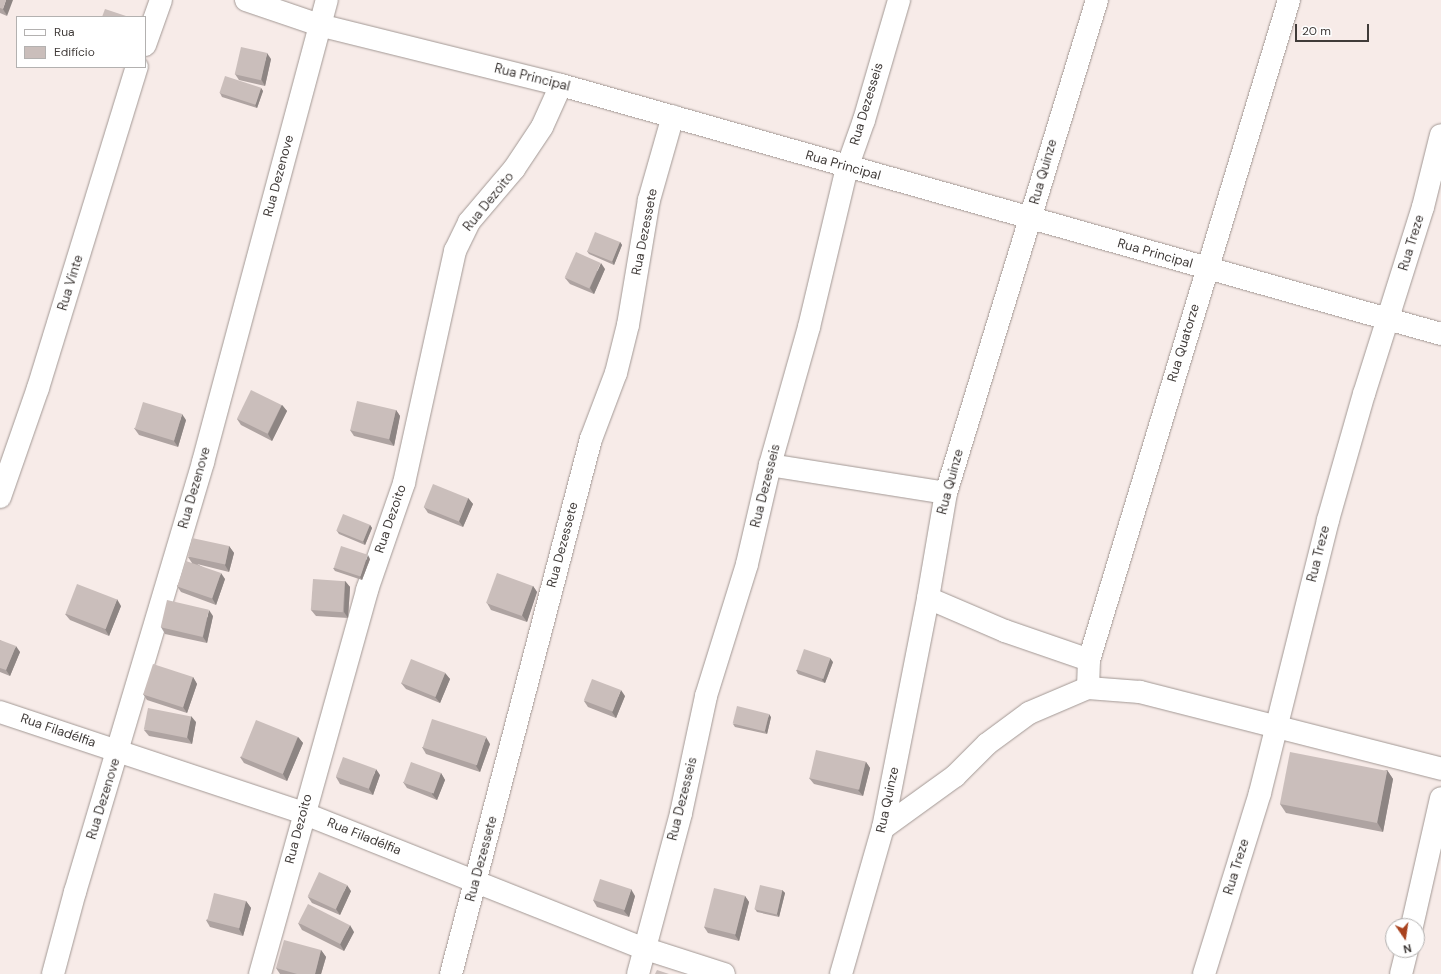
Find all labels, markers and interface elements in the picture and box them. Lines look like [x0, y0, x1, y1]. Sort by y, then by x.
legend [16, 16, 146, 68]
scale bar [1297, 16, 1371, 42]
text: 20 m [1302, 23, 1331, 39]
text: Rua [54, 24, 75, 40]
text: Edifício [54, 44, 95, 60]
street label: Rua Principal [493, 61, 571, 95]
street label: Rua Dezesseis [847, 61, 887, 147]
street label: Rua Dezenove [261, 133, 297, 219]
street label: Rua Quinze [1027, 138, 1061, 206]
street label: Rua Principal [804, 148, 882, 184]
street label: Rua Dezoito [460, 169, 518, 235]
street label: Rua Dezessete [629, 187, 661, 277]
street label: Rua Treze [1396, 213, 1428, 273]
street label: Rua Principal [1116, 236, 1194, 272]
street label: Rua Vinte [55, 253, 87, 313]
street label: Rua Quatorze [1165, 302, 1203, 384]
street label: Rua Dezesseis [748, 443, 784, 529]
street label: Rua Dezenove [176, 445, 214, 531]
street label: Rua Quinze [935, 448, 967, 516]
street label: Rua Dezoito [372, 483, 410, 555]
street label: Rua Dezessete [544, 501, 582, 589]
street label: Rua Treze [1304, 524, 1334, 584]
street label: Rua Filadélfia [18, 711, 98, 751]
street label: Rua Dezenove [84, 756, 124, 842]
street label: Rua Dezesseis [665, 756, 701, 842]
street label: Rua Quinze [873, 766, 903, 834]
street label: Rua Dezoito [282, 792, 316, 866]
street label: Rua Filadélfia [325, 815, 403, 859]
street label: Rua Dezessete [463, 815, 501, 903]
street label: Rua Treze [1221, 837, 1253, 897]
north arrow [1385, 918, 1425, 958]
text: N [1402, 941, 1413, 956]

